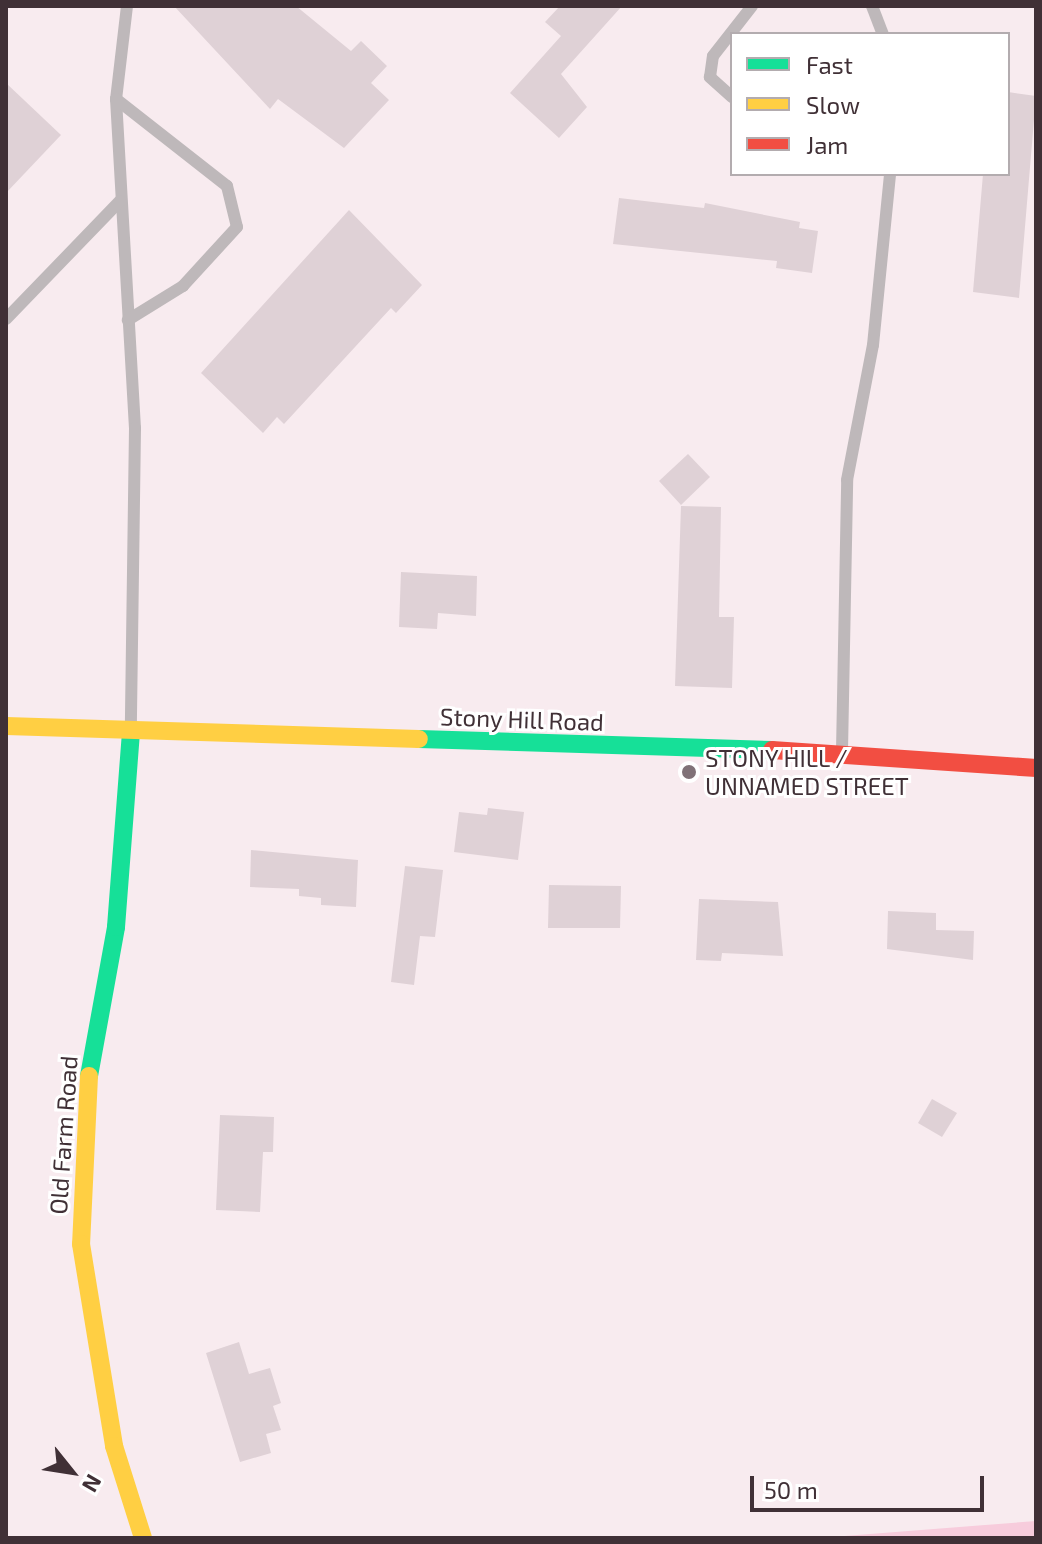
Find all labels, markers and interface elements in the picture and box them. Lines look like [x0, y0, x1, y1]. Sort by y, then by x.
legend [730, 32, 1010, 176]
text: Fast [806, 50, 853, 79]
text: Slow [806, 90, 860, 119]
text: Jam [806, 130, 848, 159]
street label: Stony Hill Road [439, 702, 605, 736]
place label: STONY HILL / UNNAMED STREET [705, 744, 909, 800]
marker: STONY HILL / UNNAMED STREET [680, 763, 698, 781]
street label: Old Farm Road [43, 1055, 83, 1215]
north arrow [32, 1432, 112, 1512]
scale bar [754, 1460, 988, 1510]
text: N [78, 1471, 108, 1497]
text: 50 m [764, 1475, 818, 1504]

